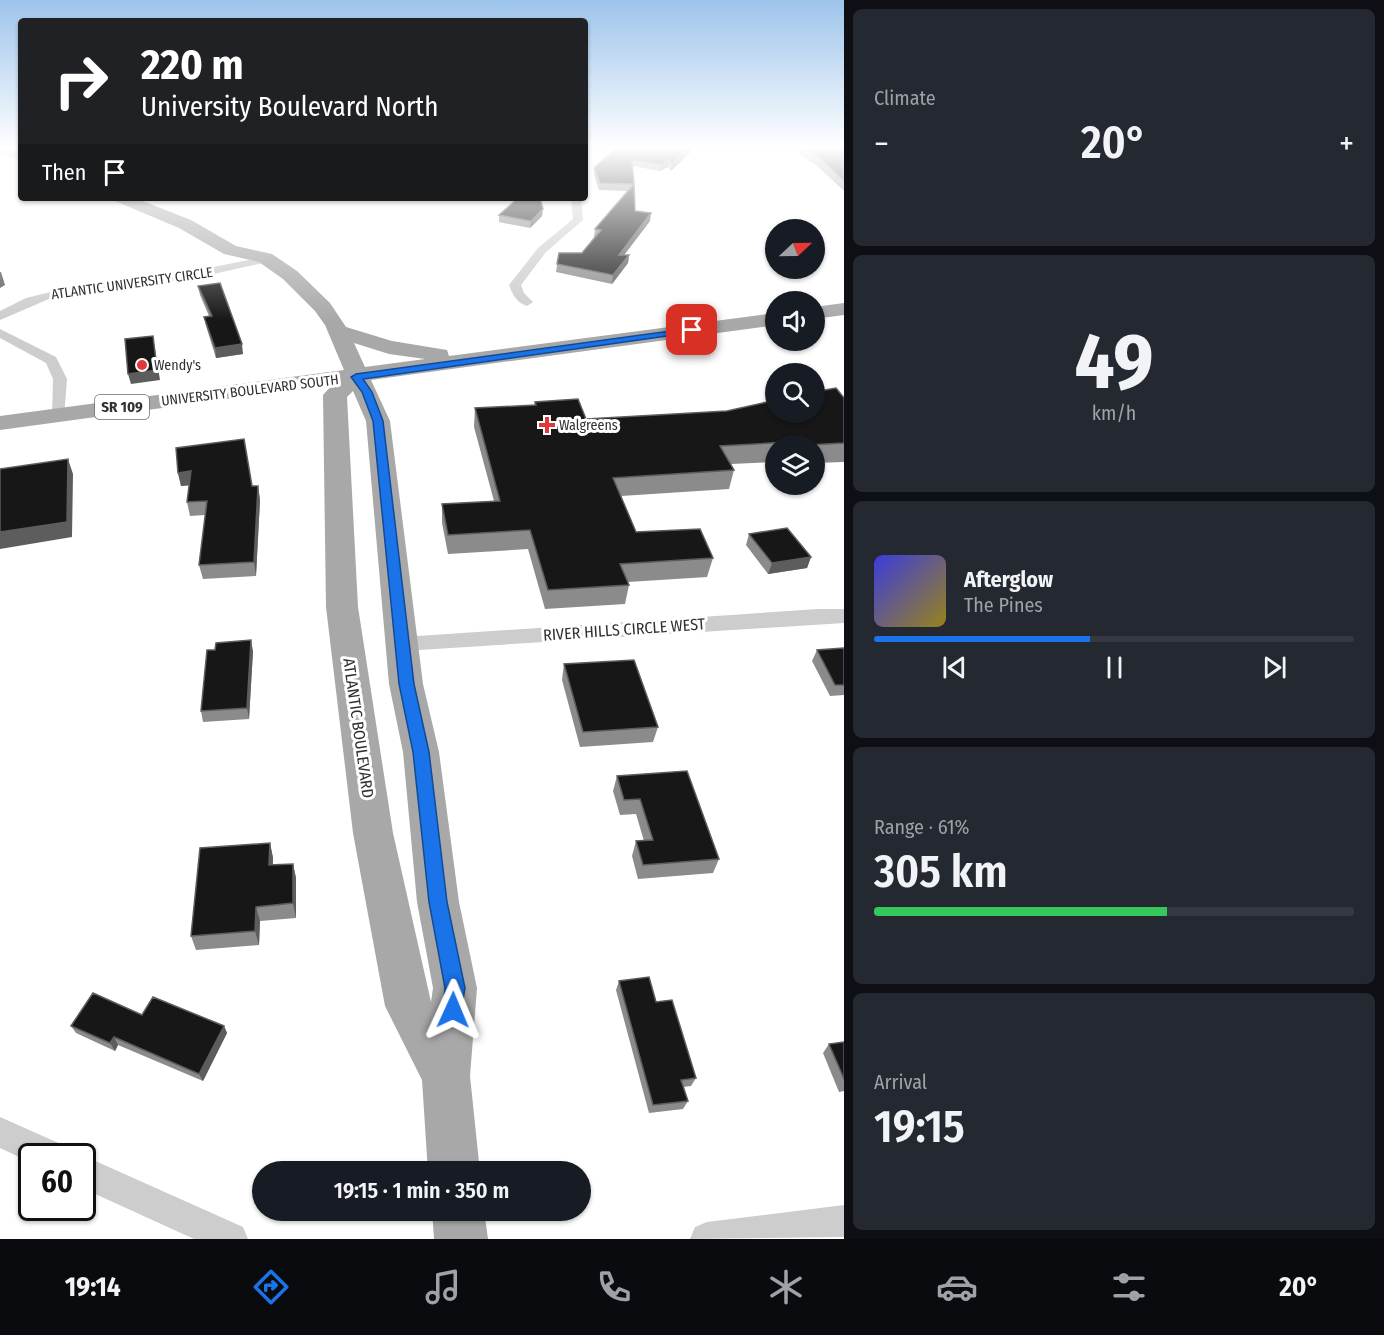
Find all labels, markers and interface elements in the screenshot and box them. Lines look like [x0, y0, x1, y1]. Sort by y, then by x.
text: 220 m [141, 40, 244, 90]
icon: right [42, 42, 120, 120]
text: Climate [874, 86, 936, 110]
text: University Boulevard North [141, 91, 438, 123]
text: 20° [1081, 116, 1147, 170]
text: − [874, 124, 889, 164]
text: + [1339, 124, 1354, 164]
icon: arrive [98, 156, 131, 189]
text: Then [42, 159, 86, 186]
north arrow [765, 219, 825, 279]
map controls [765, 219, 825, 495]
street label: ATLANTIC UNIVERSITY CIRCLE [50, 264, 214, 303]
button: sound [765, 291, 825, 351]
pin [666, 304, 717, 355]
icon: arrive [675, 313, 708, 346]
text: 49 [1074, 315, 1154, 409]
place label: Wendy's [154, 357, 201, 374]
marker: Wendy's [135, 358, 149, 372]
button: search [765, 363, 825, 423]
street label: UNIVERSITY BOULEVARD SOUTH [160, 371, 340, 410]
road number: SR 109 [95, 395, 149, 419]
text: km/h [1092, 401, 1136, 425]
place label: Walgreens [559, 417, 618, 434]
marker: Walgreens [540, 418, 554, 432]
button: layers [765, 435, 825, 495]
text: Afterglow [964, 566, 1053, 593]
text: The Pines [964, 593, 1043, 617]
street label: RIVER HILLS CIRCLE WEST [542, 614, 706, 645]
icon: previous [938, 651, 971, 684]
icon: pause [1098, 651, 1131, 684]
icon: next [1258, 651, 1291, 684]
street label: ATLANTIC BOULEVARD [339, 657, 378, 799]
text: Range · 61% [874, 815, 969, 839]
text: 305 km [874, 845, 1008, 899]
position arrow [421, 978, 485, 1042]
text: Arrival [874, 1070, 927, 1094]
text: 19:15 [874, 1100, 965, 1154]
speed limit sign: 60 [18, 1143, 96, 1221]
text: 19:15 · 1 min · 350 m [334, 1177, 509, 1204]
icon: directions [250, 1266, 292, 1308]
icon: music [422, 1266, 464, 1308]
icon: phone [593, 1266, 635, 1308]
icon: climate [765, 1266, 807, 1308]
icon: car [936, 1266, 978, 1308]
icon: filters [1108, 1266, 1150, 1308]
text: 19:14 [65, 1271, 121, 1303]
text: 20° [1279, 1271, 1319, 1303]

